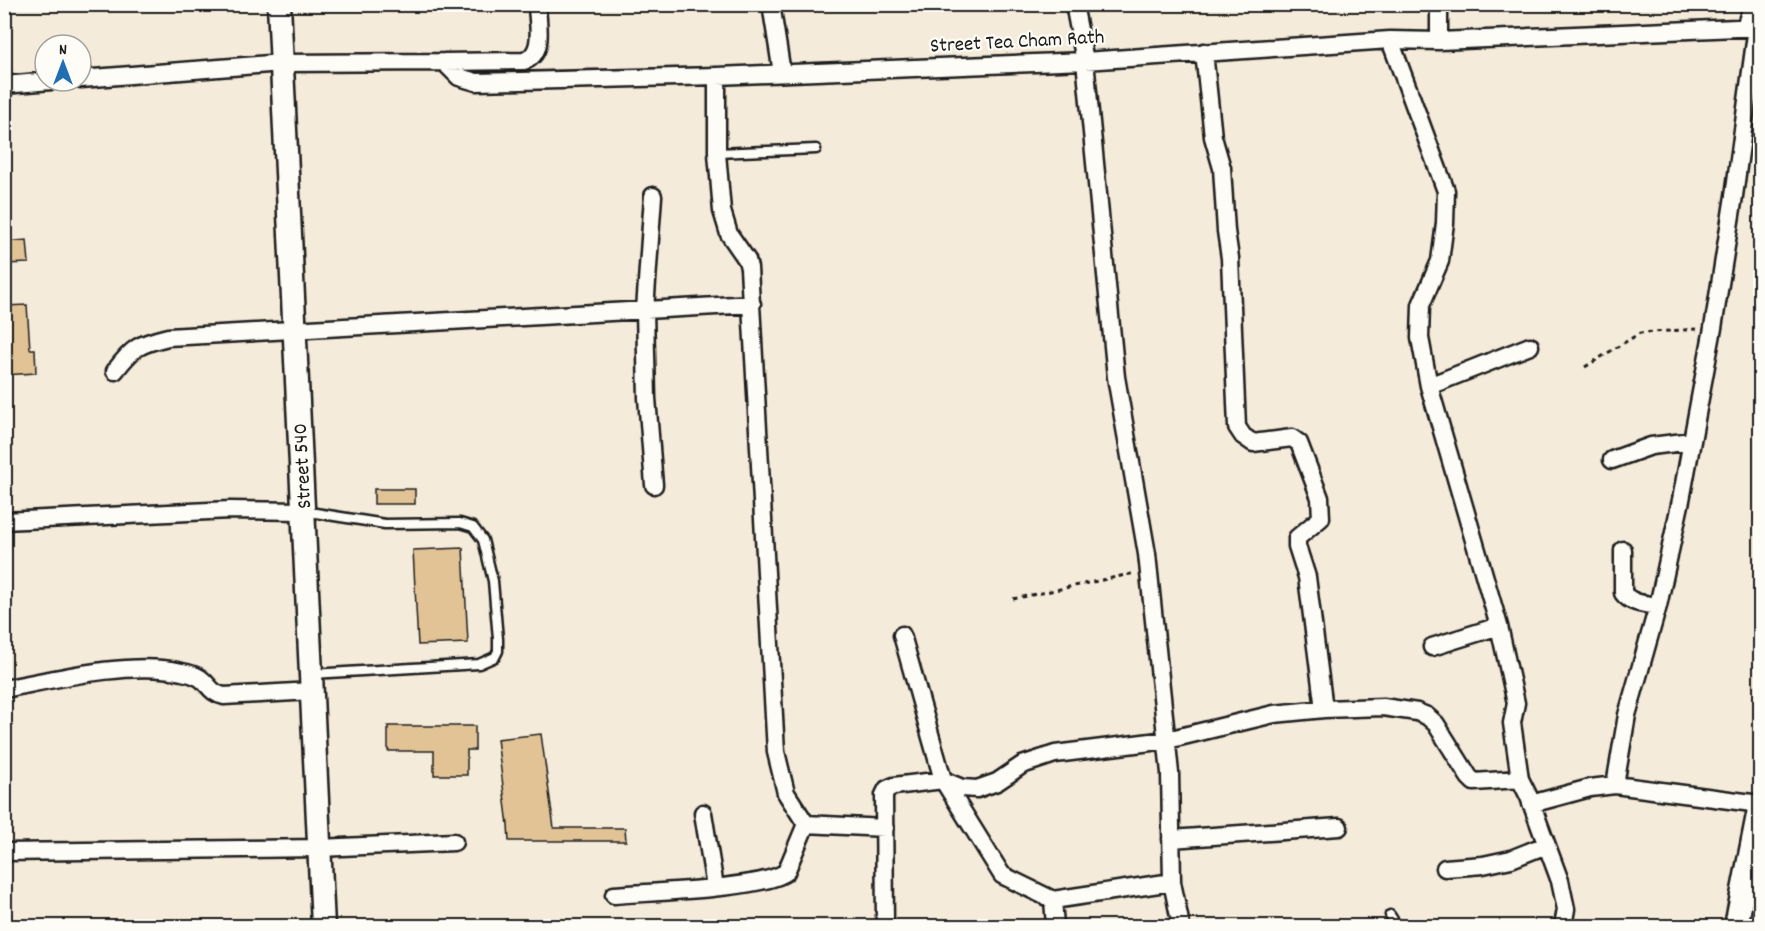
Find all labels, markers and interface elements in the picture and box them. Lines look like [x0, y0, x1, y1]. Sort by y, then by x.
street label: Street Tea Cham Rath [929, 23, 1105, 63]
north arrow [33, 33, 93, 93]
text: N [59, 39, 67, 62]
street label: Street 540 [287, 422, 321, 509]

